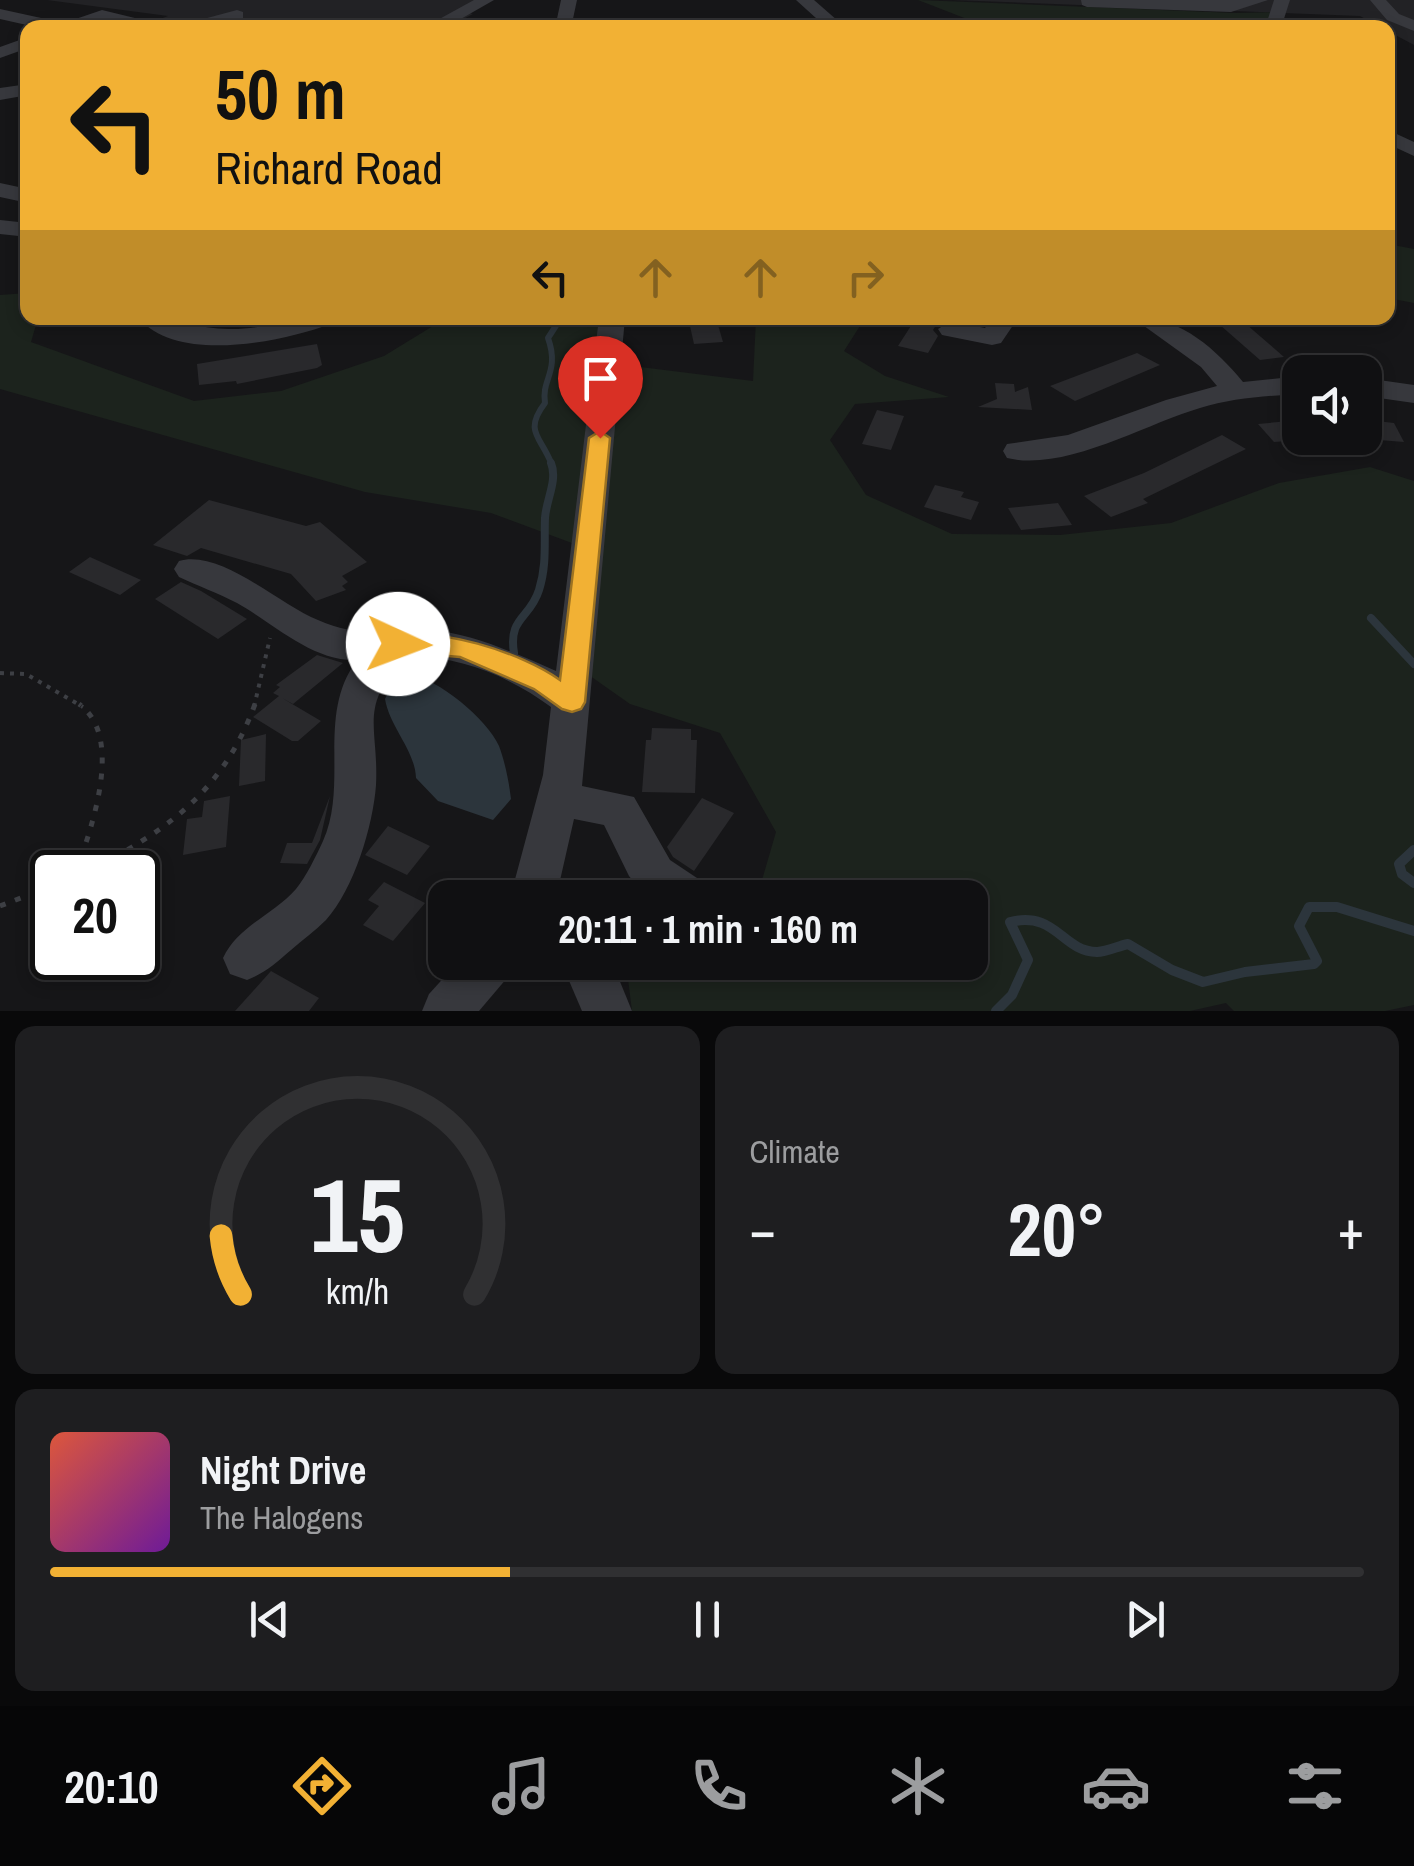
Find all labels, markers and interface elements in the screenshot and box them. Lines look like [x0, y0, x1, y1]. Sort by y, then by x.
text: 50 m [215, 47, 346, 141]
icon: left [50, 60, 180, 190]
text: Richard Road [215, 137, 443, 198]
icon: left [523, 250, 578, 305]
icon: ahead [628, 250, 683, 305]
icon: ahead [733, 250, 788, 305]
icon: right [838, 250, 893, 305]
pin [558, 336, 643, 439]
icon: arrive [573, 351, 628, 406]
map controls [1282, 355, 1382, 455]
button: sound [1282, 355, 1382, 455]
position arrow [346, 592, 450, 696]
speed limit sign: 20 [30, 850, 160, 980]
text: 20:11 · 1 min · 160 m [558, 904, 858, 955]
text: Climate [750, 1130, 840, 1173]
text: 15 [310, 1144, 405, 1284]
text: 20° [1008, 1178, 1106, 1279]
text: − [750, 1192, 776, 1266]
text: + [1338, 1192, 1364, 1266]
text: km/h [325, 1267, 389, 1315]
text: Night Drive [200, 1445, 366, 1496]
text: The Halogens [200, 1496, 363, 1539]
icon: previous [242, 1592, 297, 1647]
icon: pause [680, 1592, 735, 1647]
icon: next [1118, 1592, 1173, 1647]
icon: directions [287, 1751, 357, 1821]
icon: music [486, 1751, 556, 1821]
icon: phone [684, 1751, 754, 1821]
icon: climate [883, 1751, 953, 1821]
icon: car [1081, 1751, 1151, 1821]
icon: filters [1280, 1751, 1350, 1821]
text: 20:10 [64, 1756, 159, 1817]

